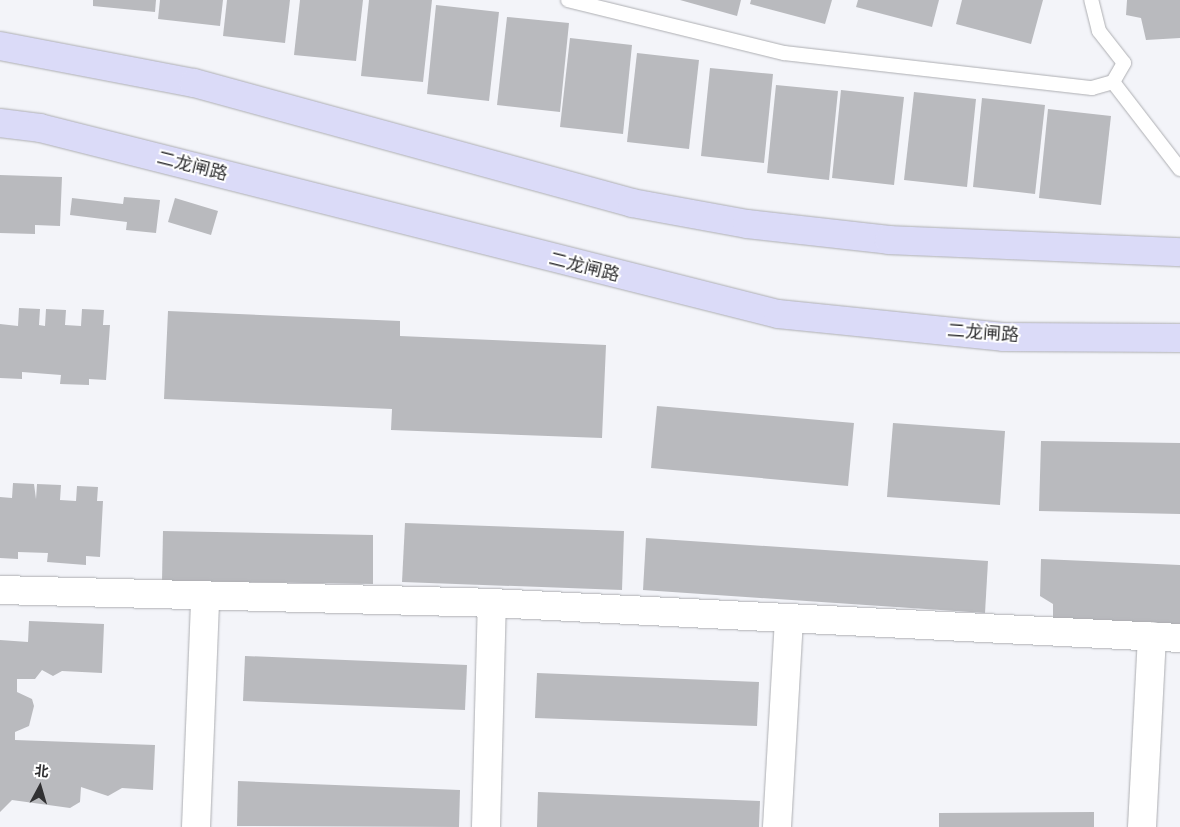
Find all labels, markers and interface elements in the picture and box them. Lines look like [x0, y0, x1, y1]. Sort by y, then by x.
street label: 二龙闸路 [154, 148, 230, 186]
street label: 二龙闸路 [546, 249, 622, 287]
street label: 二龙闸路 [946, 321, 1020, 347]
north arrow [15, 762, 65, 812]
text: 北 [34, 764, 49, 780]

